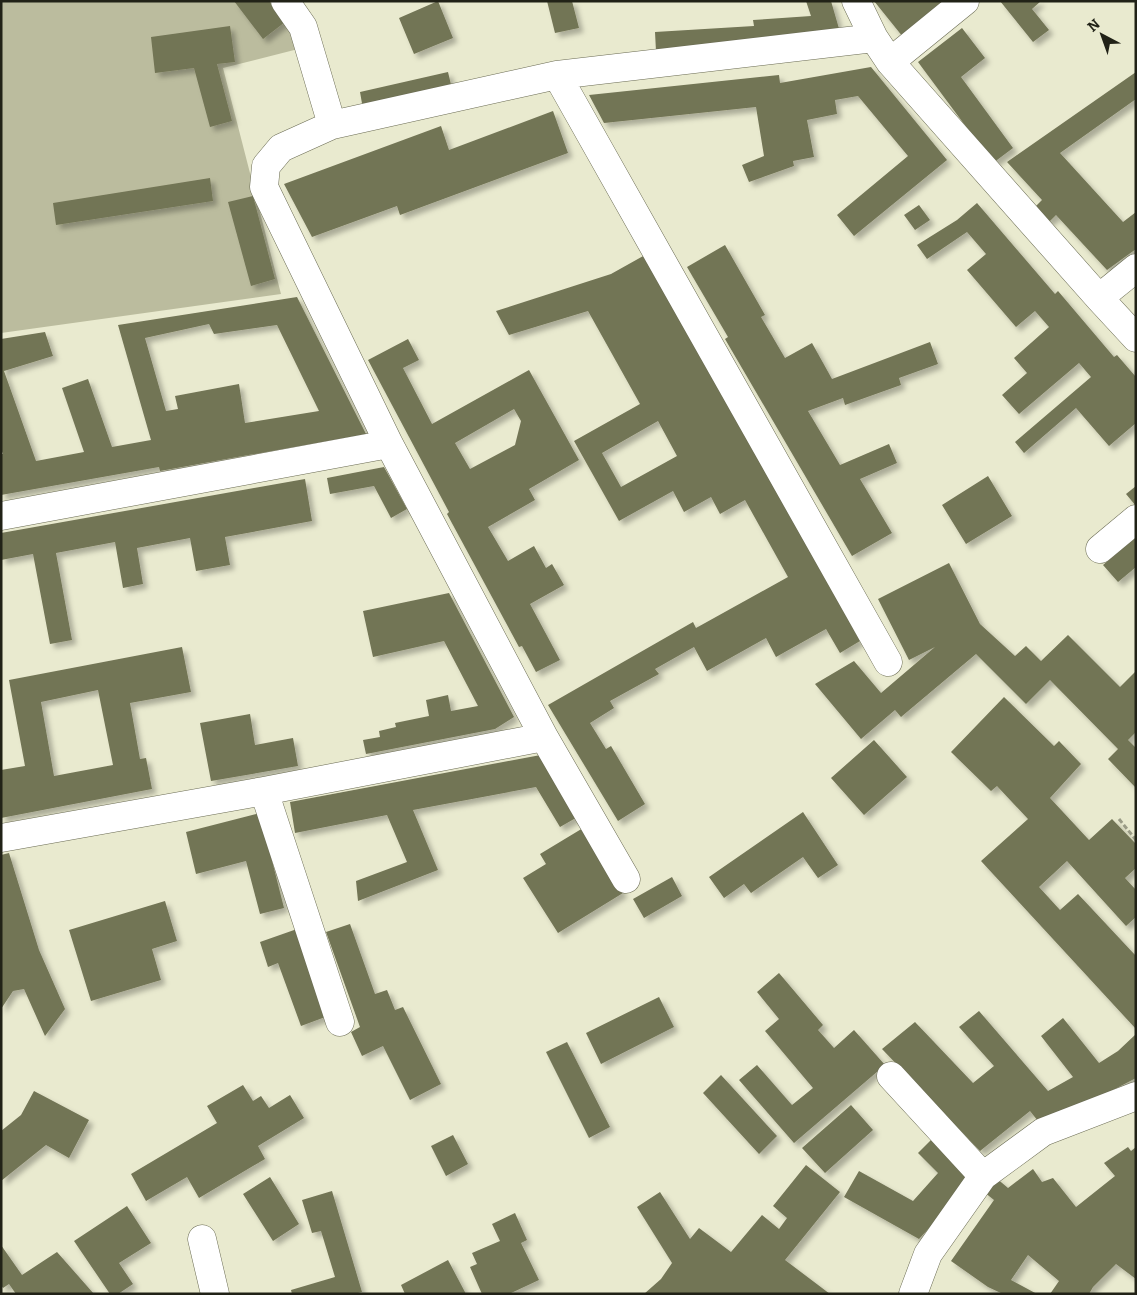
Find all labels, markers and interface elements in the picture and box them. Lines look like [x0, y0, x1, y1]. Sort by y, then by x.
north arrow [1077, 10, 1127, 60]
text: N [1084, 15, 1104, 36]

